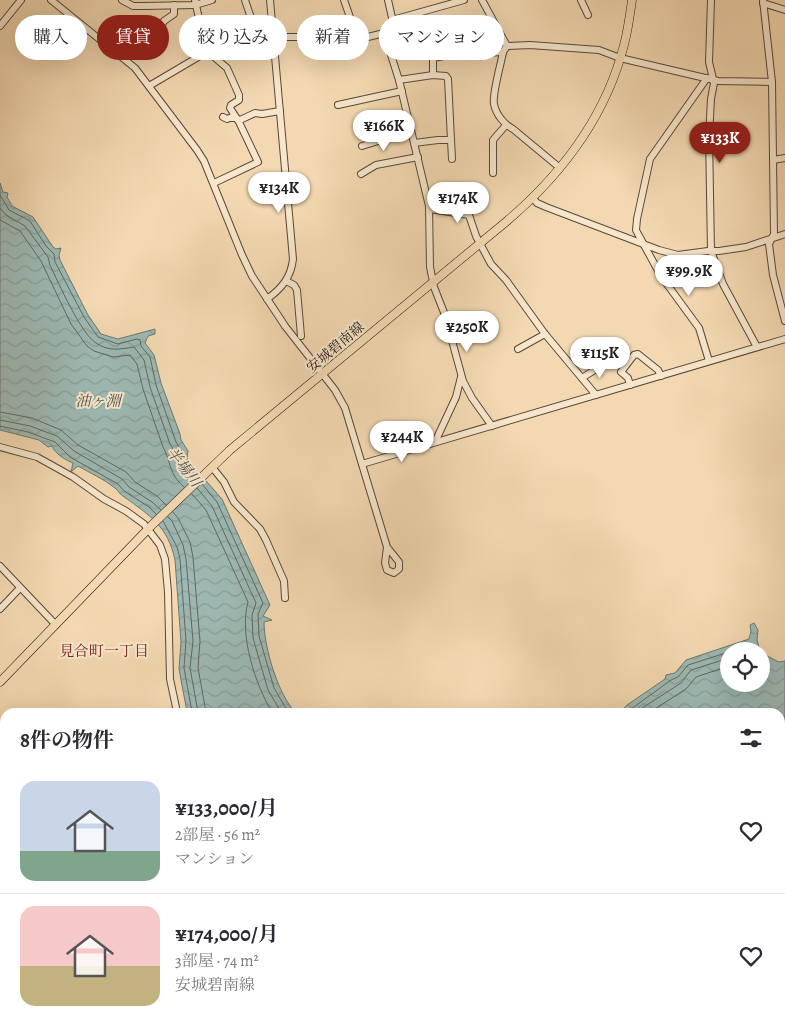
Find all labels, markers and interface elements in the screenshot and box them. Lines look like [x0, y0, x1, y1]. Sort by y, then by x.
chip: 購入 [15, 15, 87, 60]
chip: 賃貸 [97, 15, 169, 60]
chip: 絞り込み [179, 15, 287, 60]
chip: 新着 [297, 15, 369, 60]
chip: マンション [379, 15, 504, 60]
pin: ¥166K [349, 110, 419, 152]
text: ¥166K [364, 115, 404, 137]
pin: ¥133K [685, 121, 755, 164]
text: ¥133K [700, 127, 740, 149]
pin: ¥134K [244, 172, 314, 214]
text: ¥134K [259, 177, 299, 199]
pin: ¥174K [423, 182, 493, 224]
text: ¥174K [438, 187, 478, 209]
pin: ¥99.9K [648, 254, 730, 297]
text: ¥99.9K [666, 260, 712, 282]
pin: ¥250K [432, 310, 502, 353]
text: ¥250K [446, 316, 488, 338]
street label: 安城碧南線 [302, 318, 368, 377]
pin: ¥115K [565, 336, 635, 379]
text: ¥115K [581, 342, 619, 364]
water label: 油ヶ淵 [75, 391, 123, 411]
pin: ¥244K [367, 420, 437, 463]
text: ¥244K [381, 426, 423, 448]
water label: 半場川 [162, 443, 207, 492]
district label: 見合町一丁目 [59, 641, 149, 661]
map controls [720, 642, 770, 692]
button: locate [720, 642, 770, 692]
icon: filters [737, 724, 765, 752]
text: 8件の物件 [20, 726, 114, 754]
text: ¥133,000/月 [175, 794, 278, 822]
icon: home [60, 801, 120, 861]
icon: heart [737, 817, 765, 845]
text: 2部屋 · 56 m² [175, 824, 260, 846]
text: マンション [175, 848, 254, 870]
text: ¥174,000/月 [175, 920, 279, 948]
icon: home [60, 926, 120, 986]
icon: heart [737, 942, 765, 970]
text: 3部屋 · 74 m² [175, 950, 259, 972]
text: 安城碧南線 [175, 974, 255, 996]

